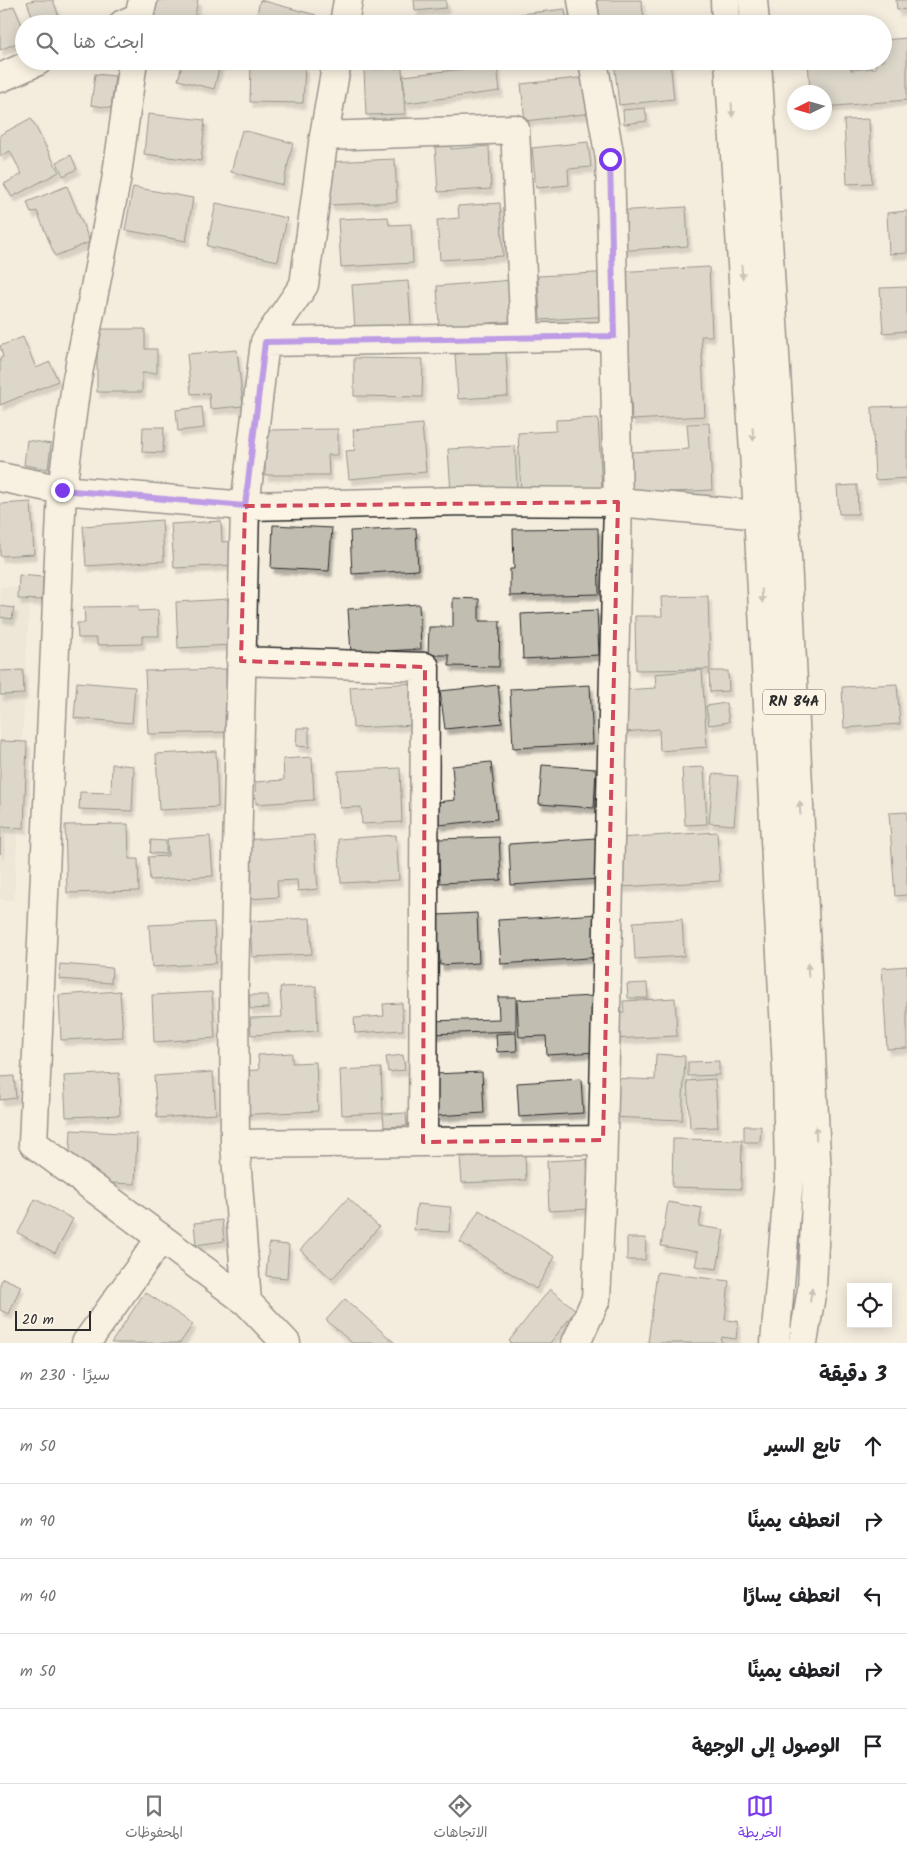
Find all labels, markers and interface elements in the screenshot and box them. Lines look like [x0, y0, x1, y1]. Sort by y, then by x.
search box [15, 15, 892, 70]
text: ابحث هنا [73, 28, 144, 58]
icon: search [33, 29, 61, 57]
north arrow [787, 85, 832, 130]
one-way arrow [728, 102, 736, 118]
route start [599, 148, 622, 171]
one-way arrow [739, 264, 747, 280]
one-way arrow [749, 426, 757, 442]
route end [51, 479, 74, 502]
one-way arrow [759, 589, 767, 605]
road number: RN 84A [763, 690, 825, 714]
one-way arrow [795, 800, 803, 816]
one-way arrow [804, 962, 812, 978]
one-way arrow [811, 1124, 819, 1140]
map controls [847, 1283, 892, 1328]
button: locate [847, 1283, 892, 1328]
one-way arrow [807, 1286, 815, 1302]
scale bar [15, 1308, 91, 1331]
text: 20 m [22, 1309, 54, 1331]
text: 3 دقيقة [819, 1359, 887, 1392]
text: سيرًا · 230 m [20, 1363, 110, 1388]
text: تابع السير [765, 1432, 840, 1462]
icon: ahead [859, 1432, 887, 1460]
text: 50 m [20, 1434, 56, 1459]
text: انعطف يمينًا [748, 1507, 840, 1537]
icon: right [859, 1507, 887, 1535]
text: 90 m [20, 1509, 55, 1534]
text: انعطف يسارًا [743, 1582, 840, 1612]
icon: left [859, 1582, 887, 1610]
text: 40 m [20, 1584, 56, 1609]
text: انعطف يمينًا [748, 1657, 840, 1687]
icon: right [859, 1657, 887, 1685]
text: 50 m [20, 1659, 56, 1684]
text: الوصول إلى الوجهة [692, 1732, 840, 1762]
icon: arrive [859, 1732, 887, 1760]
tab: المحفوظات [125, 1792, 183, 1845]
tab: الاتجاهات [433, 1792, 488, 1845]
tab: الخريطة [738, 1792, 782, 1845]

